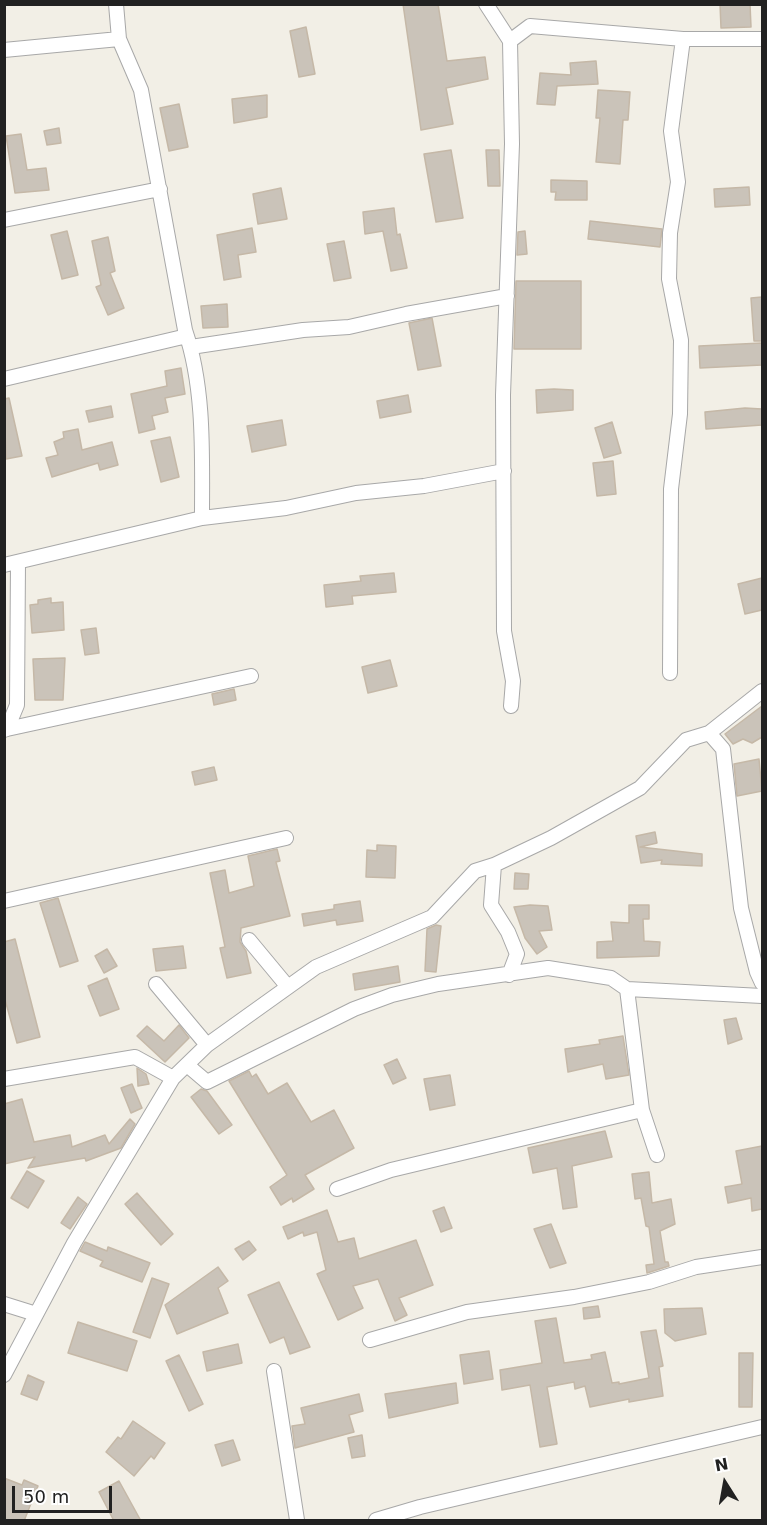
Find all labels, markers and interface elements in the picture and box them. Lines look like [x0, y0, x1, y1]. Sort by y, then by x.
north arrow [695, 1453, 755, 1513]
text: N [713, 1454, 730, 1475]
scale bar [15, 1474, 116, 1512]
text: 50 m [23, 1486, 69, 1507]

